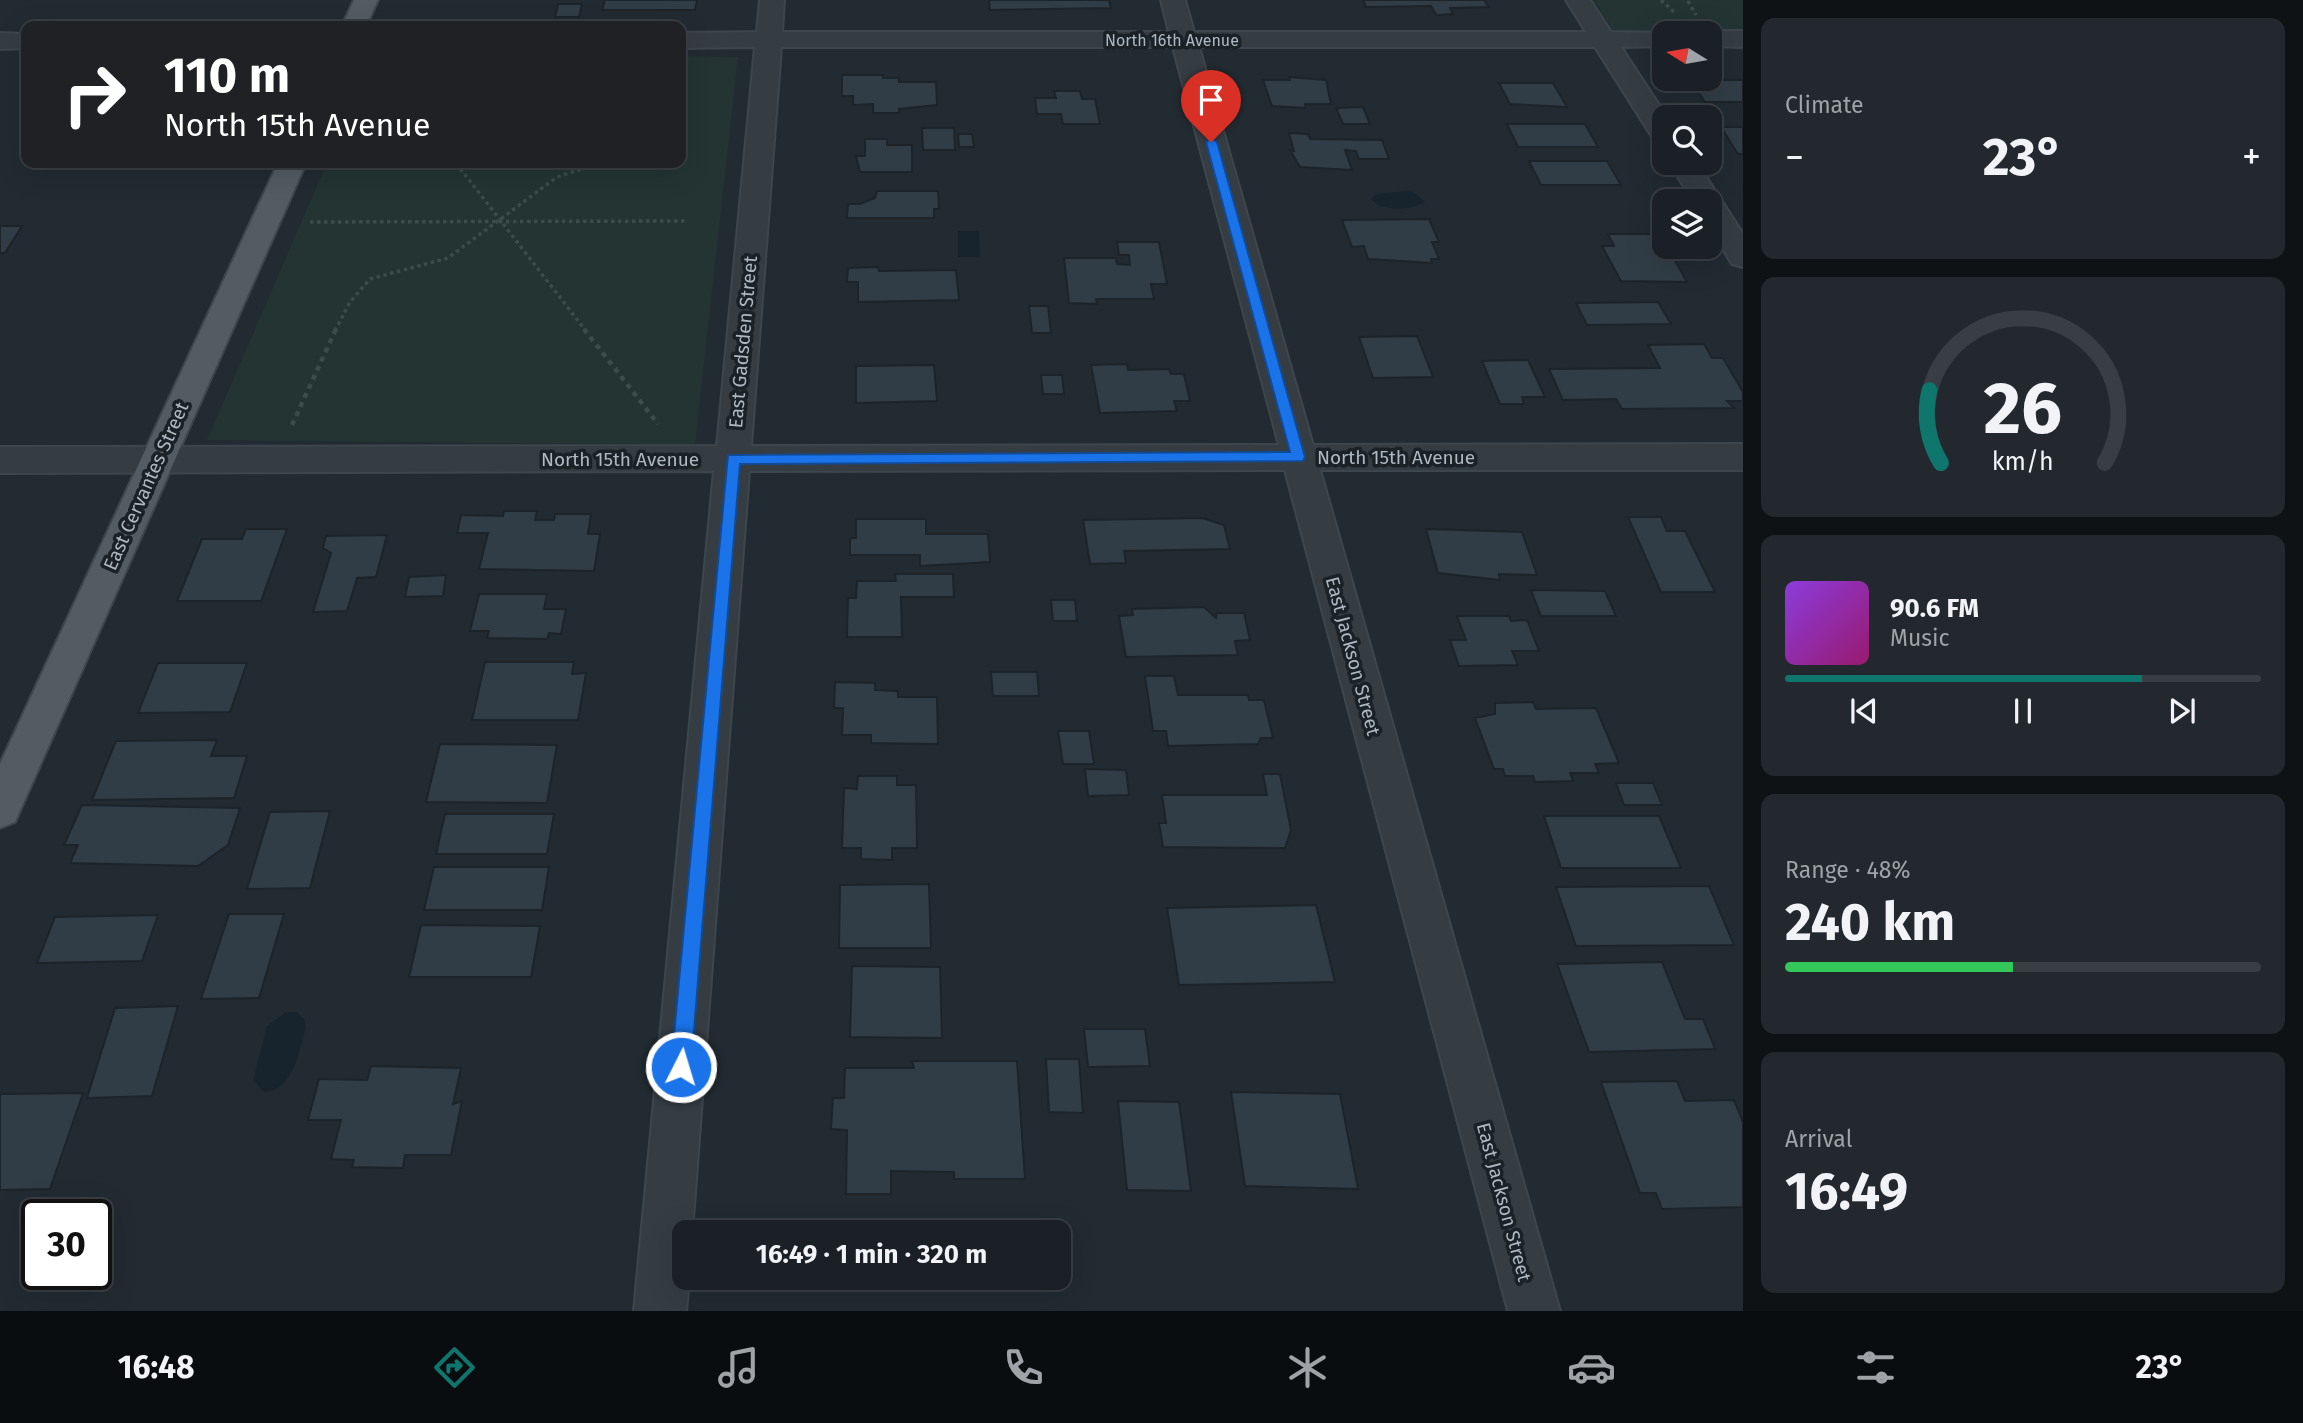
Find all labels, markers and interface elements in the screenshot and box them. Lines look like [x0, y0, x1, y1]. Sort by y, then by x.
north arrow [1652, 21, 1722, 91]
map controls [1652, 21, 1722, 259]
street label: North 16th Avenue [1105, 31, 1239, 50]
text: 110 m [164, 46, 290, 105]
icon: right [49, 49, 140, 140]
pin [1181, 70, 1241, 142]
icon: arrive [1192, 81, 1230, 119]
text: Climate [1785, 91, 1864, 119]
button: search [1652, 105, 1722, 175]
text: North 15th Avenue [164, 106, 430, 144]
text: 23° [1983, 126, 2063, 189]
text: − [1785, 134, 1804, 180]
text: + [2242, 134, 2261, 180]
button: layers [1652, 189, 1722, 259]
street label: East Gadsden Street [724, 255, 762, 429]
text: 26 [1984, 365, 2062, 452]
street label: East Cervantes Street [99, 398, 194, 574]
street label: North 15th Avenue [1317, 446, 1475, 469]
text: km/h [1992, 447, 2054, 477]
street label: North 15th Avenue [541, 448, 699, 471]
street label: East Jackson Street [1321, 574, 1385, 738]
text: 90.6 FM [1890, 593, 1979, 624]
text: Music [1890, 624, 1950, 652]
icon: previous [1845, 692, 1883, 730]
icon: pause [2004, 692, 2042, 730]
icon: next [2163, 692, 2201, 730]
text: Range · 48% [1785, 856, 1910, 884]
text: 240 km [1785, 891, 1955, 954]
position arrow [644, 1030, 718, 1104]
street label: East Jackson Street [1472, 1120, 1536, 1284]
text: Arrival [1785, 1125, 1852, 1153]
text: 16:49 [1785, 1160, 1908, 1223]
speed limit sign: 30 [21, 1199, 112, 1290]
text: 16:49 · 1 min · 320 m [756, 1239, 987, 1270]
icon: directions [430, 1343, 479, 1392]
icon: music [714, 1343, 763, 1392]
icon: phone [999, 1343, 1048, 1392]
icon: climate [1283, 1343, 1332, 1392]
icon: car [1567, 1343, 1616, 1392]
icon: filters [1851, 1343, 1900, 1392]
text: 16:48 [118, 1348, 195, 1386]
text: 23° [2136, 1348, 2185, 1386]

